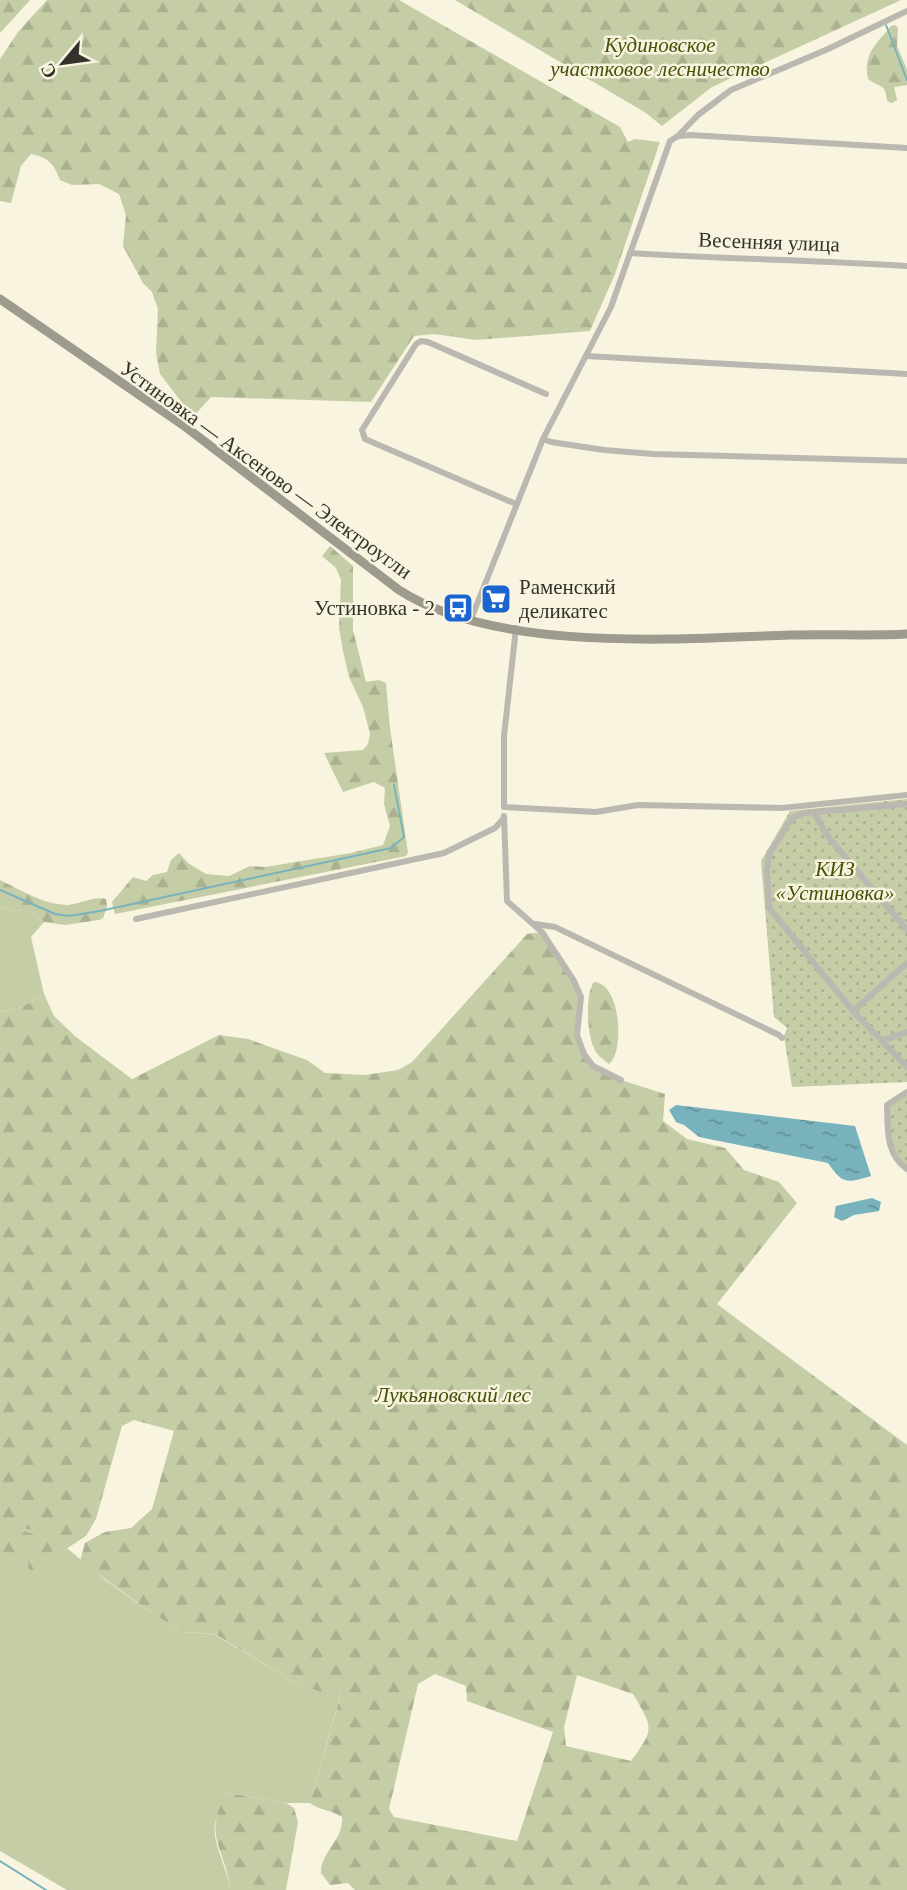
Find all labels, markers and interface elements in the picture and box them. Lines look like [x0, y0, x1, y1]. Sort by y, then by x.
north arrow [28, 28, 98, 98]
park label: Кудиновское участковое лесничество [548, 33, 770, 81]
text: С [36, 60, 61, 82]
street label: Весенняя улица [698, 228, 841, 256]
street label: Устиновка — Аксеново — Электроугли [116, 356, 416, 584]
place label: Раменский деликатес [519, 575, 616, 623]
supermarket icon: Раменский деликатес [479, 582, 513, 616]
bus stop icon: Устиновка - 2 [441, 591, 475, 625]
place label: Устиновка - 2 [314, 596, 435, 620]
park label: КИЗ «Устиновка» [776, 857, 894, 905]
park label: Лукьяновский лес [374, 1383, 532, 1407]

